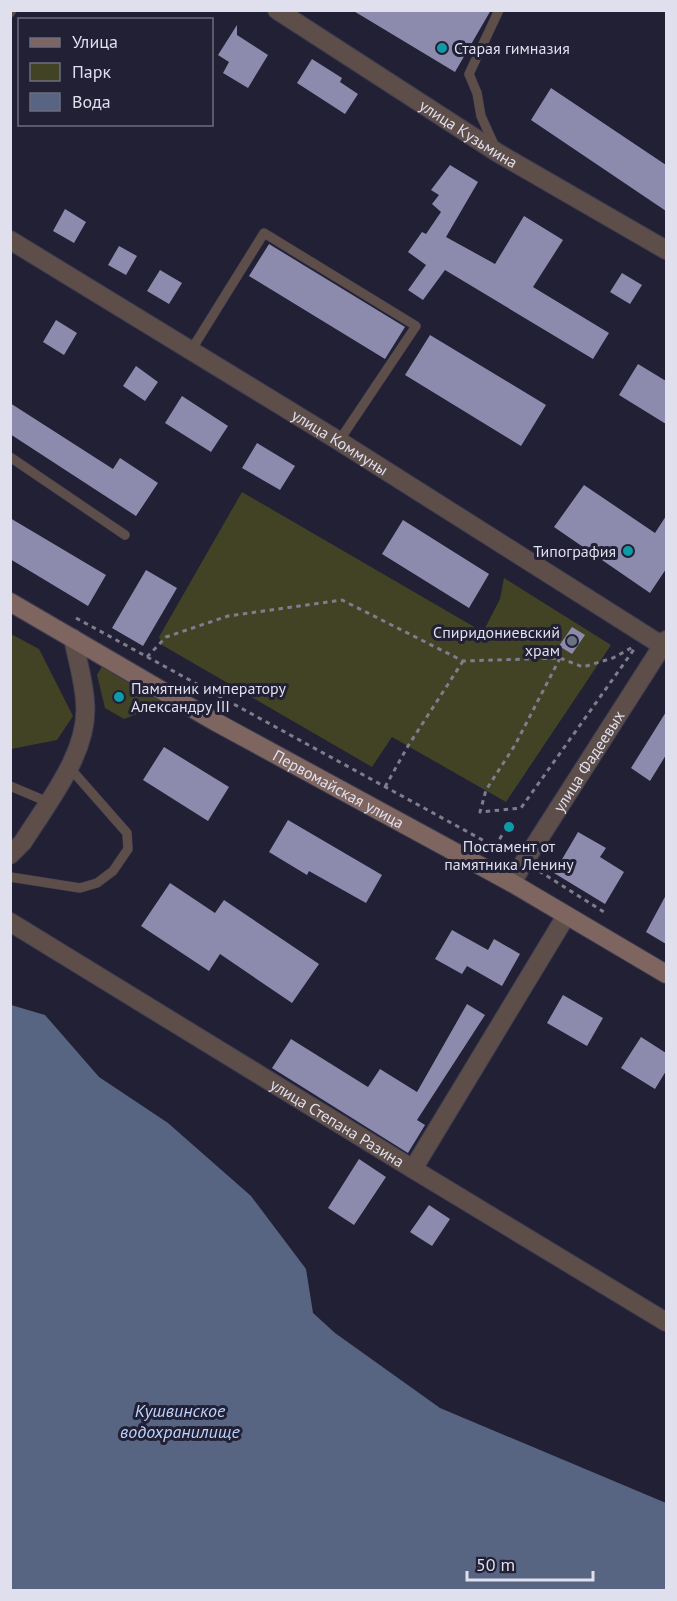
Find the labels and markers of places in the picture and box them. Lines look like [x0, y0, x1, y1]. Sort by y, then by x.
place label: Старая гимназия [454, 38, 570, 58]
marker: Старая гимназия [435, 41, 449, 55]
place label: Типография [533, 541, 616, 561]
marker: Типография [621, 544, 635, 558]
place label: Спиридониевский храм [433, 622, 560, 660]
marker: Спиридониевский храм [565, 634, 579, 648]
place label: Памятник императору Александру III [131, 678, 287, 716]
marker: Памятник императору Александру III [112, 690, 126, 704]
marker: Постамент от памятника Ленину [502, 820, 516, 834]
place label: Постамент от памятника Ленину [444, 836, 574, 874]

